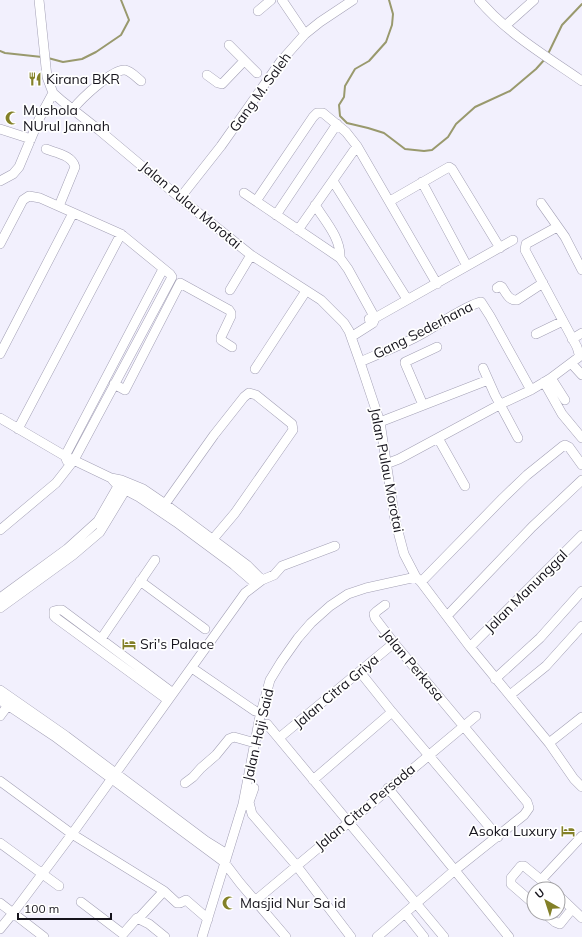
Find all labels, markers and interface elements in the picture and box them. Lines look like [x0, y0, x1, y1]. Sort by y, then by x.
street label: Gang M. Saleh [225, 49, 295, 135]
place label: Kirana BKR [46, 70, 120, 88]
restaurant icon: Kirana BKR [27, 71, 43, 87]
place label: Mushola NUrul Jannah [23, 101, 110, 135]
mosque icon: Mushola NUrul Jannah [4, 110, 20, 126]
street label: Jalan Pulau Morotai [137, 157, 245, 253]
street label: Gang Sederhana [370, 297, 476, 363]
street label: Jalan Pulau Morotai [366, 406, 408, 534]
street label: Jalan Manunggal [481, 546, 571, 636]
street label: Jalan Perkasa [378, 625, 448, 705]
place label: Sri's Palace [140, 635, 214, 653]
hotel icon: Sri's Palace [121, 636, 137, 652]
street label: Jalan Citra Griya [290, 650, 382, 732]
street label: Jalan Haji Said [239, 687, 277, 783]
street label: Jalan Citra Persada [311, 760, 419, 854]
place label: Asoka Luxury [469, 822, 558, 840]
hotel icon: Asoka Luxury [560, 823, 576, 839]
north arrow [526, 881, 566, 921]
text: U [532, 885, 547, 901]
place label: Masjid Nur Sa id [240, 894, 346, 912]
scale bar [18, 895, 111, 921]
mosque icon: Masjid Nur Sa id [221, 895, 237, 911]
text: 100 m [24, 901, 59, 916]

